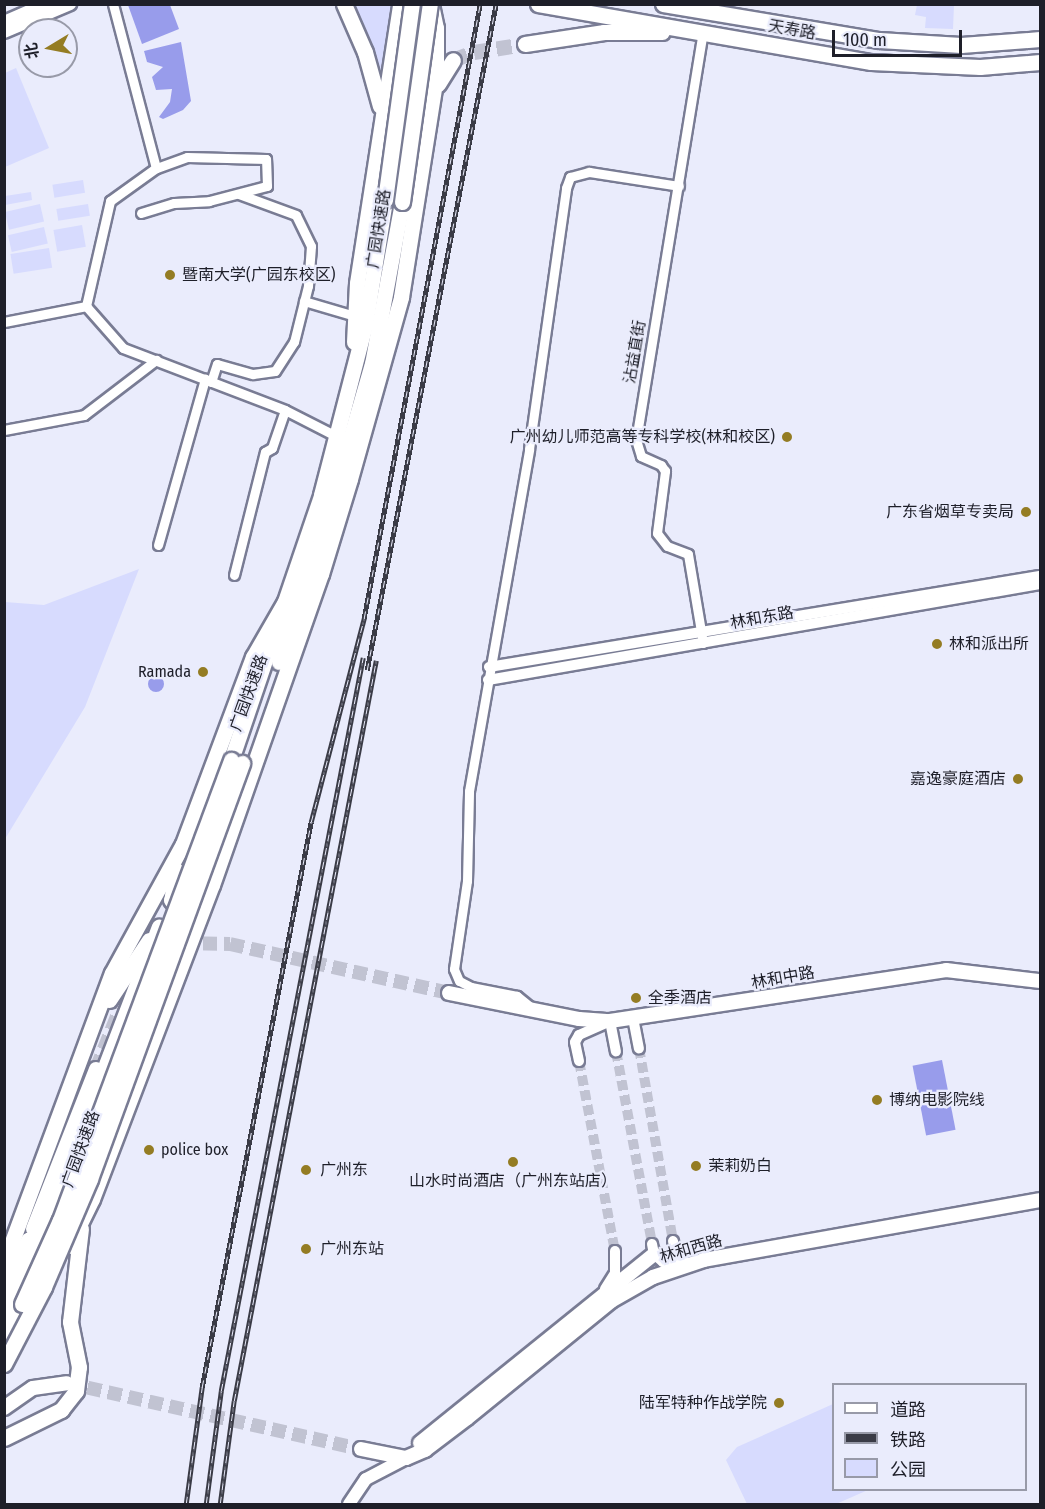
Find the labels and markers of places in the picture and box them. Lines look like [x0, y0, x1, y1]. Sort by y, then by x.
place label: 暨南大学(广园东校区) [182, 265, 335, 285]
marker: 暨南大学(广园东校区) [163, 268, 177, 282]
place label: 广州幼儿师范高等专科学校(林和校区) [510, 427, 775, 447]
marker: 广州幼儿师范高等专科学校(林和校区) [780, 430, 794, 444]
place label: 广东省烟草专卖局 [886, 502, 1014, 522]
marker: 广东省烟草专卖局 [1019, 505, 1033, 519]
place label: 林和派出所 [949, 634, 1029, 654]
marker: 林和派出所 [930, 637, 944, 651]
place label: Ramada [138, 662, 191, 682]
marker: Ramada [196, 665, 210, 679]
place label: 嘉逸豪庭酒店 [910, 769, 1006, 789]
marker: 嘉逸豪庭酒店 [1011, 772, 1025, 786]
place label: 全季酒店 [648, 988, 712, 1008]
marker: 全季酒店 [629, 991, 643, 1005]
place label: 博纳电影院线 [889, 1090, 985, 1110]
marker: 博纳电影院线 [870, 1093, 884, 1107]
place label: police box [161, 1140, 228, 1160]
marker: police box [142, 1143, 156, 1157]
marker: 山水时尚酒店（广州东站店） [506, 1155, 520, 1169]
place label: 茉莉奶白 [708, 1156, 772, 1176]
marker: 茉莉奶白 [689, 1159, 703, 1173]
place label: 广州东 [320, 1160, 368, 1180]
marker: 广州东 [297, 1161, 315, 1179]
place label: 山水时尚酒店（广州东站店） [409, 1171, 617, 1191]
place label: 广州东站 [320, 1239, 384, 1259]
marker: 广州东站 [297, 1240, 315, 1258]
place label: 陆军特种作战学院 [639, 1393, 767, 1413]
marker: 陆军特种作战学院 [772, 1396, 786, 1410]

